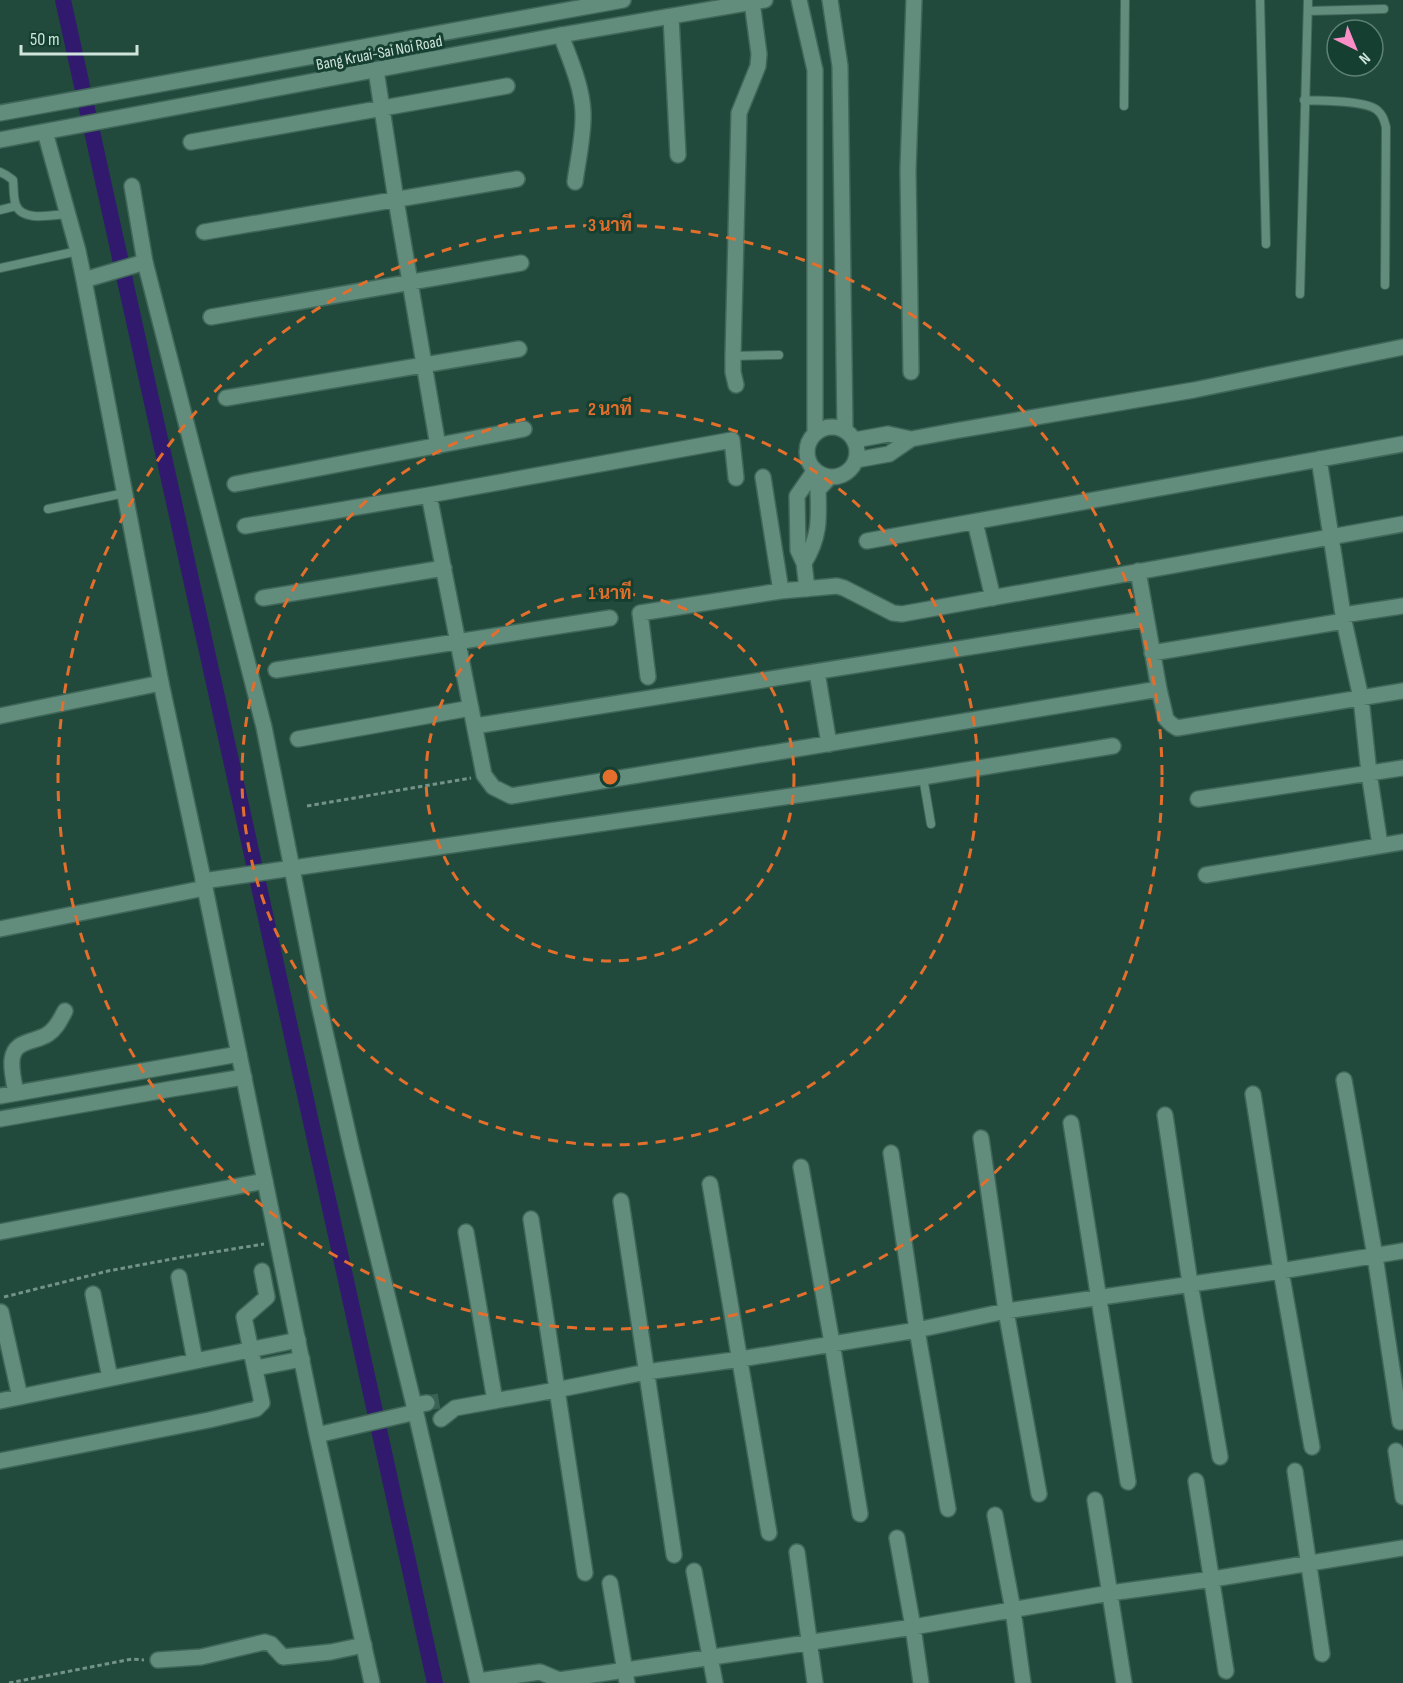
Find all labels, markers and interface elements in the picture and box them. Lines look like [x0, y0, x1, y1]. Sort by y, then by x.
scale bar [21, 18, 136, 56]
north arrow [1325, 18, 1385, 78]
text: 50 m [30, 29, 60, 50]
street label: Bang Kruai-Sai Noi Road [315, 32, 444, 75]
text: N [1355, 48, 1374, 68]
text: 3 นาที [588, 212, 632, 236]
text: 2 นาที [588, 396, 632, 420]
text: 1 นาที [589, 580, 631, 604]
centre of rings [600, 767, 620, 787]

